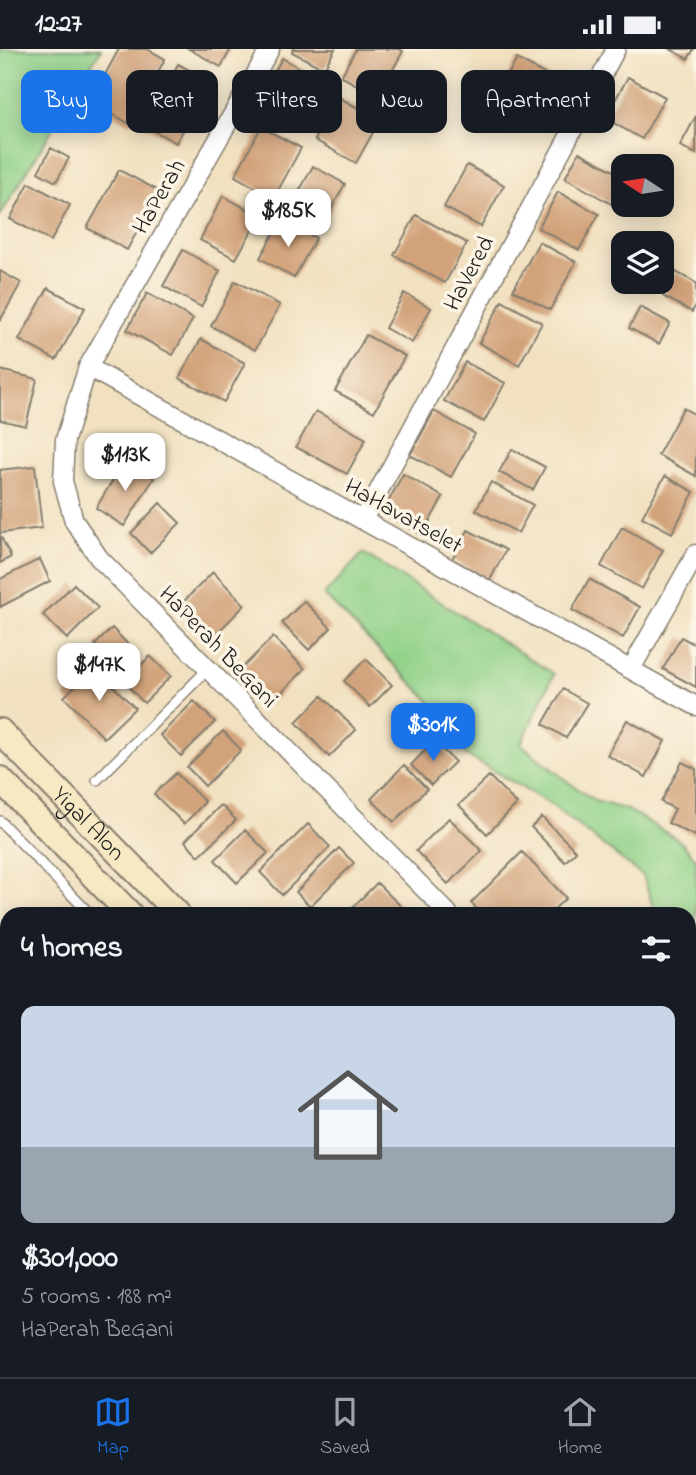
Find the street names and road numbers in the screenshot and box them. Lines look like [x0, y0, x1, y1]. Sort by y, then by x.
street label: HaPerah [125, 153, 196, 241]
street label: HaVered [436, 230, 505, 318]
street label: HaHavatselet [337, 470, 468, 564]
street label: HaPerah BeGani [149, 578, 285, 717]
street label: Yigal Alon [43, 779, 132, 870]

